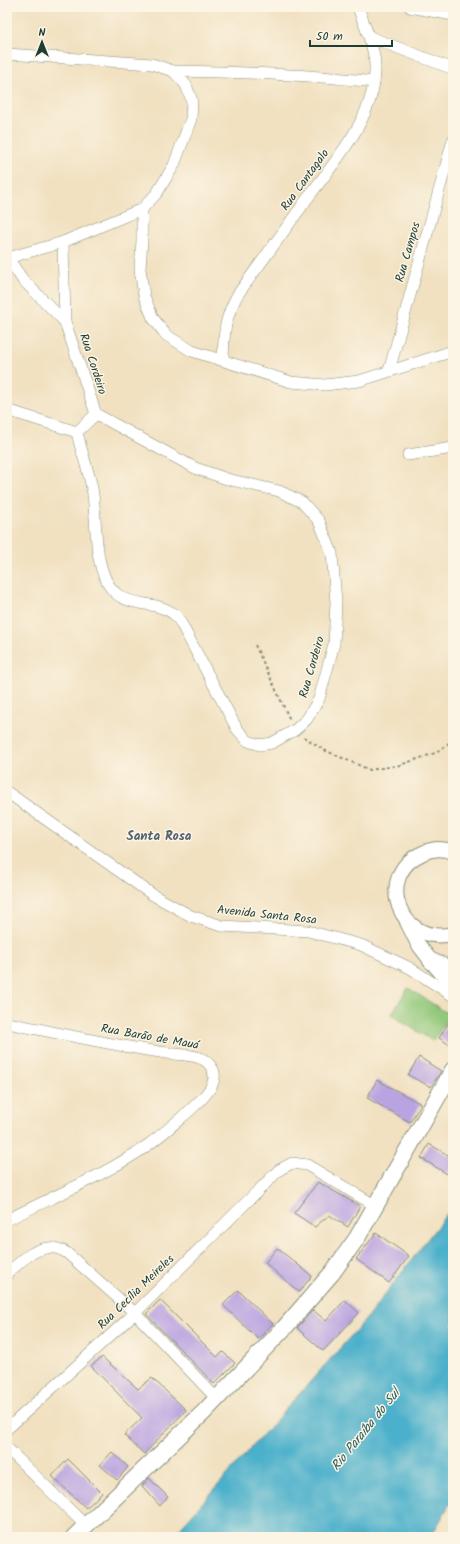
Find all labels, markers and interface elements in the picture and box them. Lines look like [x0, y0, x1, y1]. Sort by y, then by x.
north arrow [22, 22, 62, 62]
scale bar [310, 22, 392, 48]
text: N [39, 24, 46, 42]
text: 50 m [316, 27, 343, 46]
street label: Rua Cantagalo [276, 145, 334, 215]
street label: Rua Campos [390, 220, 426, 284]
street label: Rua Cordeiro [74, 331, 112, 397]
street label: Rua Cordeiro [294, 634, 330, 700]
district label: Santa Rosa [127, 826, 192, 847]
street label: Avenida Santa Rosa [216, 900, 318, 930]
street label: Rua Barão de Mauá [100, 1019, 202, 1055]
street label: Rua Cecília Meireles [93, 1250, 179, 1334]
water label: Rio Paraíba do Sul [326, 1382, 408, 1476]

